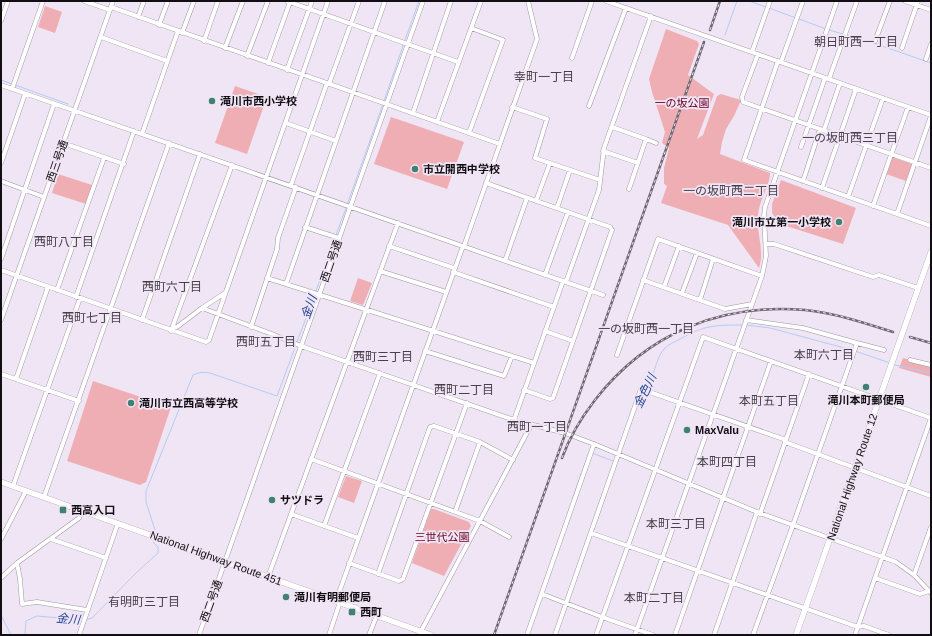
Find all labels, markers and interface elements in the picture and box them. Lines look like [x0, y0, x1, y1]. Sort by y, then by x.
district label: 朝日町西一丁目 [814, 35, 898, 49]
district label: 幸町一丁目 [514, 70, 574, 84]
place label: 滝川市西小学校 [220, 95, 297, 107]
marker: 滝川市西小学校 [207, 96, 217, 106]
park label: 一の坂公園 [655, 97, 710, 109]
district label: 一の坂町西三丁目 [802, 131, 898, 145]
street label: 西三号通 [44, 138, 70, 184]
place label: 市立開西中学校 [423, 163, 500, 175]
marker: 市立開西中学校 [410, 164, 420, 174]
district label: 一の坂町西二丁目 [683, 184, 779, 198]
place label: 滝川市立第一小学校 [732, 216, 831, 228]
marker: 滝川市立第一小学校 [834, 217, 844, 227]
district label: 西町八丁目 [34, 235, 94, 249]
street label: 西二号通 [318, 238, 344, 284]
district label: 西町六丁目 [142, 280, 202, 294]
water label: 金川 [298, 291, 320, 321]
district label: 西町七丁目 [62, 311, 122, 325]
district label: 一の坂町西一丁目 [598, 322, 694, 336]
district label: 西町五丁目 [236, 335, 296, 349]
district label: 本町六丁目 [794, 348, 854, 362]
district label: 西町三丁目 [353, 350, 413, 364]
water label: 金色川 [631, 370, 660, 410]
marker: 滝川本町郵便局 [861, 382, 871, 392]
district label: 西町二丁目 [434, 383, 494, 397]
district label: 本町五丁目 [739, 394, 799, 408]
place label: 滝川本町郵便局 [828, 394, 905, 406]
place label: 滝川市立西高等学校 [139, 397, 238, 409]
marker: 滝川市立西高等学校 [126, 398, 136, 408]
street label: National Highway Route 12 [825, 412, 879, 542]
district label: 西町一丁目 [507, 420, 567, 434]
place label: MaxValu [695, 424, 739, 436]
marker: MaxValu [682, 425, 692, 435]
district label: 本町四丁目 [697, 455, 757, 469]
place label: サツドラ [280, 494, 324, 506]
marker: サツドラ [267, 495, 277, 505]
place label: 西高入口 [71, 504, 115, 516]
marker: 西高入口 [58, 505, 68, 515]
district label: 本町三丁目 [646, 517, 706, 531]
street label: National Highway Route 451 [148, 529, 284, 587]
park label: 三世代公園 [415, 531, 470, 543]
street label: 西二号通 [198, 578, 224, 624]
place label: 滝川有明郵便局 [294, 591, 371, 603]
district label: 本町二丁目 [624, 591, 684, 605]
marker: 滝川有明郵便局 [281, 592, 291, 602]
district label: 有明町三丁目 [108, 595, 180, 609]
place label: 西町 [360, 606, 382, 618]
marker: 西町 [347, 607, 357, 617]
water label: 金川 [55, 611, 83, 627]

